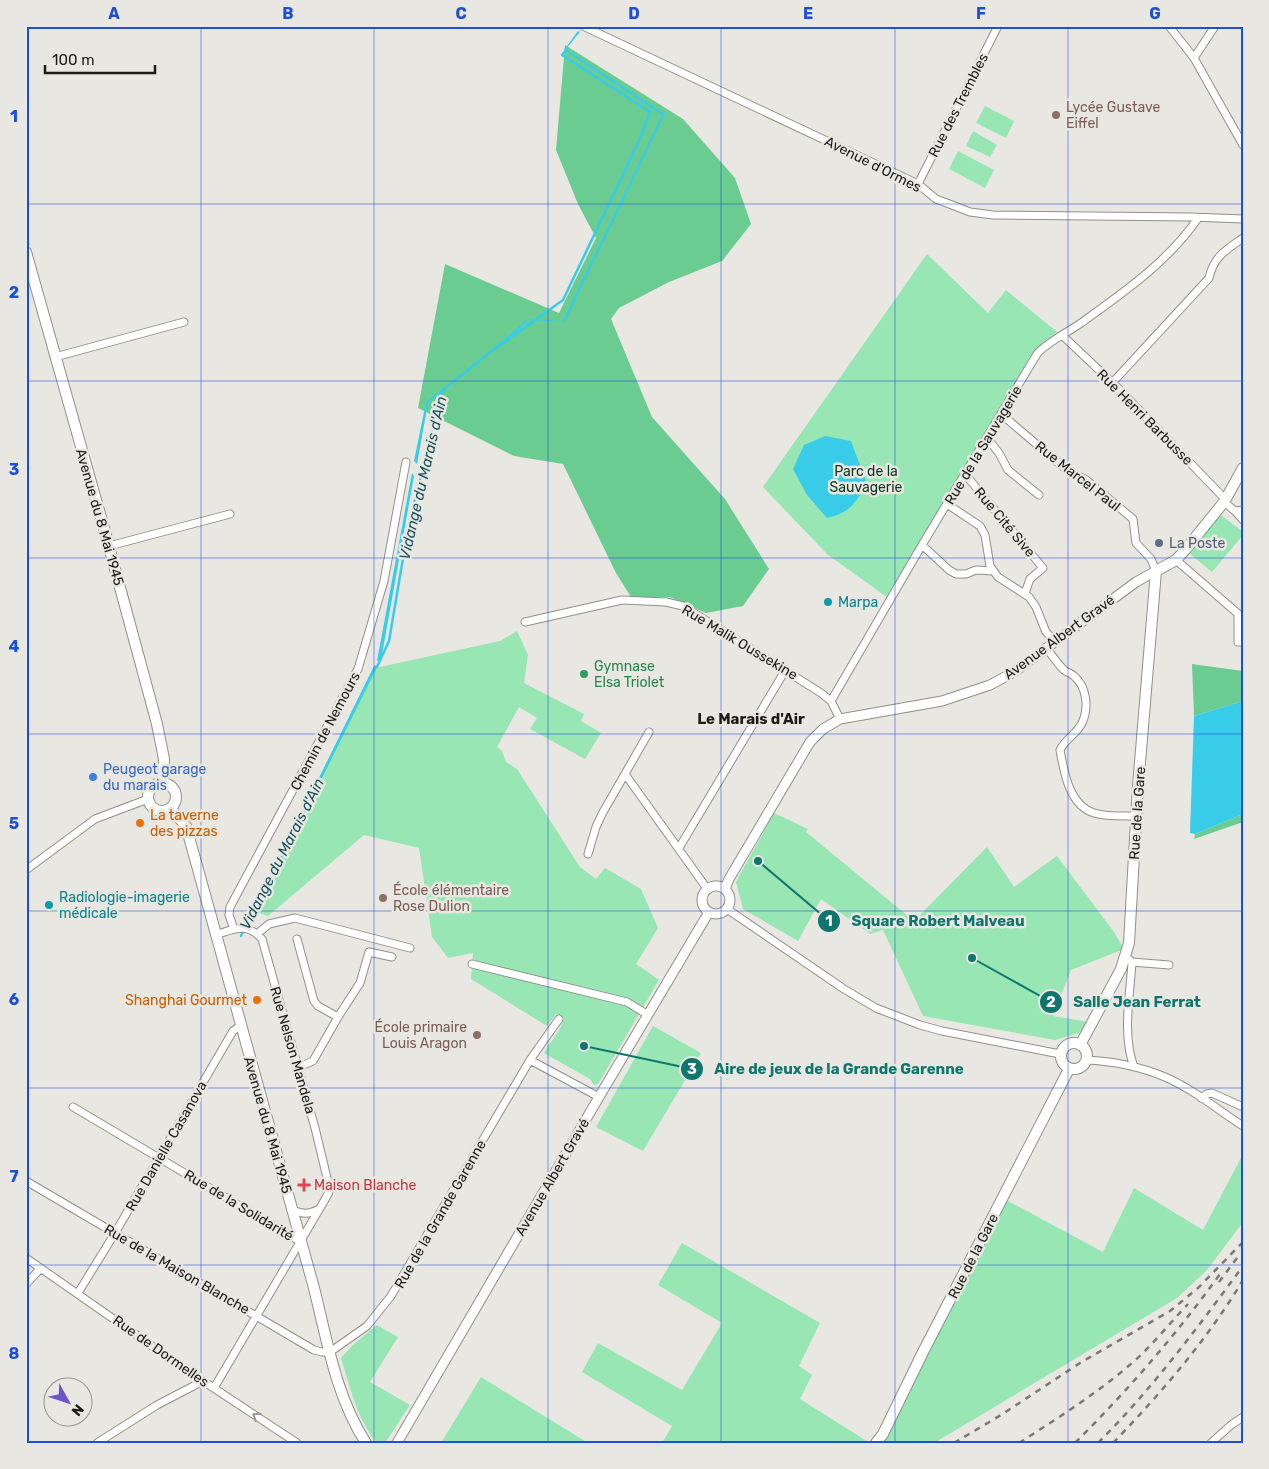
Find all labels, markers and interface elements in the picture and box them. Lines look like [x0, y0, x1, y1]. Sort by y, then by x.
text: A [108, 4, 120, 23]
text: B [282, 4, 294, 23]
text: C [455, 4, 467, 23]
text: D [628, 4, 640, 23]
text: E [803, 4, 813, 23]
text: F [976, 4, 986, 23]
text: G [1149, 4, 1161, 23]
scale bar [45, 42, 155, 74]
street label: Rue des Trembles [925, 50, 992, 160]
text: 100 m [52, 51, 94, 69]
place label: Lycée Gustave Eiffel [1066, 99, 1160, 132]
text: 1 [10, 107, 18, 126]
marker: Lycée Gustave Eiffel [1050, 109, 1062, 121]
street label: Avenue d'Ormes [822, 133, 924, 196]
text: 2 [9, 283, 19, 302]
street label: Rue Henri Barbusse [1093, 366, 1196, 469]
street label: Rue de la Sauvagerie [941, 383, 1026, 508]
water label: Vidange du Marais d'Ain [395, 394, 451, 562]
street label: Rue Marcel Paul [1032, 438, 1124, 515]
street label: Avenue du 8 Mai 1945 [72, 447, 127, 588]
text: 3 [9, 460, 19, 479]
park label: Parc de la Sauvagerie [830, 463, 903, 496]
street label: Rue Cité Sive [971, 484, 1039, 561]
place label: La Poste [1169, 535, 1226, 552]
marker: La Poste [1153, 537, 1165, 549]
street label: Avenue Albert Gravé [1001, 591, 1118, 683]
place label: Marpa [838, 594, 878, 611]
marker: Marpa [822, 596, 834, 608]
street label: Rue Malik Oussekine [679, 601, 801, 684]
text: 4 [9, 637, 20, 656]
place label: Gymnase Elsa Triolet [594, 658, 665, 691]
marker: Gymnase Elsa Triolet [578, 668, 590, 680]
street label: Chemin de Nemours [287, 669, 364, 793]
district label: Le Marais d'Air [697, 710, 805, 728]
place label: Peugeot garage du marais [103, 761, 207, 794]
street label: Rue de la Gare [1126, 766, 1149, 860]
marker: Peugeot garage du marais [87, 771, 99, 783]
water label: Vidange du Marais d'Ain [236, 775, 328, 933]
place label: La taverne des pizzas [150, 807, 219, 840]
text: 5 [9, 814, 19, 833]
marker: La taverne des pizzas [134, 817, 146, 829]
place label: École élémentaire Rose Dulion [393, 881, 509, 915]
place label: Radiologie-imagerie médicale [59, 889, 190, 922]
marker: École élémentaire Rose Dulion [377, 892, 389, 904]
marker: Radiologie-imagerie médicale [43, 899, 55, 911]
callout: Square Robert Malveau [816, 906, 1034, 936]
text: 1 [825, 912, 833, 930]
text: Square Robert Malveau [851, 912, 1025, 930]
street label: Rue Nelson Mandela [266, 985, 319, 1116]
callout: Salle Jean Ferrat [1038, 987, 1211, 1017]
text: 6 [9, 990, 19, 1009]
place label: Shanghai Gourmet [125, 992, 248, 1009]
text: 2 [1046, 993, 1056, 1011]
text: Salle Jean Ferrat [1073, 993, 1201, 1011]
marker: Shanghai Gourmet [251, 994, 263, 1006]
place label: École primaire Louis Aragon [375, 1018, 467, 1052]
marker: École primaire Louis Aragon [471, 1029, 483, 1041]
callout: Aire de jeux de la Grande Garenne [679, 1054, 974, 1084]
street label: Avenue du 8 Mai 1945 [240, 1055, 295, 1196]
text: 3 [687, 1060, 697, 1078]
text: Aire de jeux de la Grande Garenne [714, 1060, 964, 1078]
street label: Rue Danielle Casanova [122, 1078, 211, 1214]
street label: Avenue Albert Gravé [512, 1115, 593, 1239]
street label: Rue de la Grande Garenne [391, 1137, 490, 1292]
street label: Rue de la Solidarité [181, 1166, 297, 1245]
text: 7 [9, 1167, 19, 1186]
place label: Maison Blanche [314, 1177, 417, 1194]
marker: Maison Blanche [298, 1179, 310, 1191]
street label: Rue de la Gare [945, 1211, 1002, 1302]
street label: Rue de la Maison Blanche [101, 1221, 253, 1318]
street label: Rue de Dormelles [109, 1312, 212, 1391]
text: 8 [9, 1344, 20, 1363]
north arrow [42, 1376, 92, 1426]
text: N [68, 1401, 87, 1419]
one-way arrow [253, 1413, 262, 1422]

